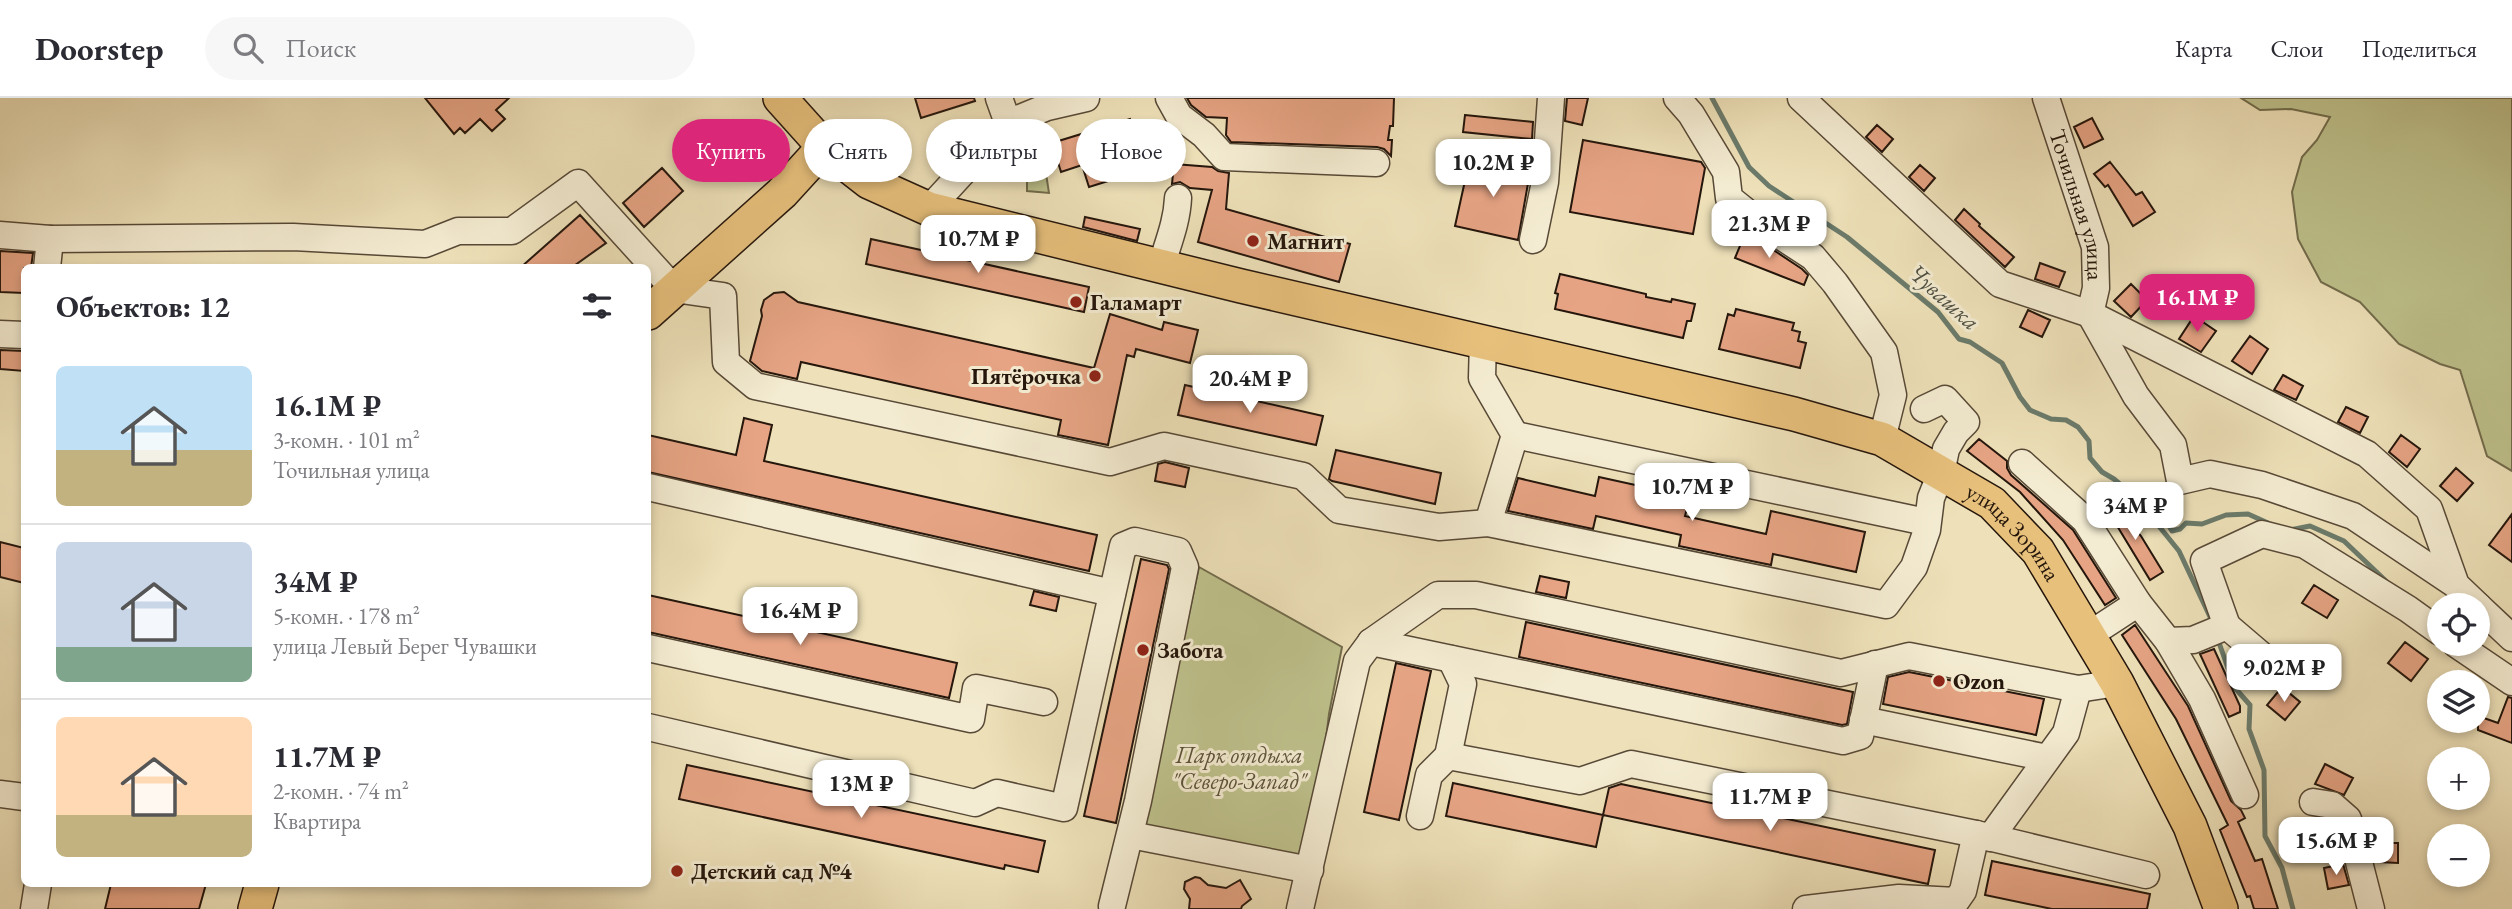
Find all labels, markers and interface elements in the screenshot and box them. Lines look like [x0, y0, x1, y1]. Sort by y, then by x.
search box [205, 17, 695, 80]
text: Doorstep [35, 27, 163, 70]
icon: search [229, 29, 267, 67]
text: Поиск [285, 31, 356, 65]
text: Карта [2175, 33, 2232, 64]
text: Слои [2270, 33, 2324, 64]
text: Поделиться [2362, 33, 2477, 64]
chip: Купить [672, 119, 790, 182]
chip: Снять [804, 119, 912, 182]
chip: Фильтры [926, 119, 1062, 182]
chip: Новое [1076, 119, 1186, 182]
street label: Точильная улица [2042, 125, 2111, 282]
pin: 10.2M ₽ [1428, 140, 1558, 199]
text: 10.2M ₽ [1452, 147, 1534, 177]
pin: 21.3M ₽ [1704, 200, 1834, 260]
text: 21.3M ₽ [1728, 208, 1810, 238]
pin: 10.7M ₽ [913, 216, 1043, 275]
text: 10.7M ₽ [937, 223, 1019, 253]
place label: Магнит [1267, 226, 1345, 256]
marker: Магнит [1245, 233, 1261, 249]
water label: Чувашка [1902, 256, 1987, 337]
pin: 16.1M ₽ [2132, 274, 2262, 334]
text: 16.1M ₽ [2156, 282, 2238, 312]
text: Объектов: 12 [56, 287, 230, 326]
icon: filters [578, 287, 616, 325]
place label: Галамарт [1090, 287, 1182, 317]
marker: Галамарт [1068, 294, 1084, 310]
pin: 20.4M ₽ [1185, 356, 1315, 415]
place label: Пятёрочка [971, 361, 1082, 391]
text: 20.4M ₽ [1209, 363, 1291, 393]
marker: Пятёрочка [1087, 368, 1103, 384]
text: 16.1M ₽ [273, 386, 381, 425]
icon: home [112, 394, 196, 478]
text: 3-комн. · 101 m² [273, 425, 420, 455]
text: Точильная улица [273, 455, 430, 485]
pin: 10.7M ₽ [1627, 464, 1757, 523]
text: 10.7M ₽ [1651, 471, 1733, 501]
street label: улица Зорина [1960, 476, 2068, 587]
pin: 34M ₽ [2086, 482, 2184, 542]
text: 34M ₽ [2102, 490, 2168, 520]
text: 34M ₽ [273, 562, 358, 601]
icon: home [112, 570, 196, 654]
pin: 16.4M ₽ [735, 588, 865, 647]
map controls [2427, 593, 2490, 887]
button: locate [2427, 593, 2490, 656]
text: 16.4M ₽ [759, 595, 841, 625]
text: 5-комн. · 178 m² [273, 601, 420, 631]
text: улица Левый Берег Чувашки [273, 631, 537, 661]
place label: Забота [1157, 635, 1224, 665]
marker: Забота [1135, 642, 1151, 658]
pin: 9.02M ₽ [2219, 644, 2349, 704]
text: 9.02M ₽ [2243, 652, 2325, 682]
place label: Ozon [1953, 666, 2005, 696]
button: layers [2427, 670, 2490, 733]
marker: Ozon [1931, 673, 1947, 689]
text: 11.7M ₽ [273, 737, 381, 776]
park label: Парк отдыха "Северо-Запад" [1172, 740, 1309, 796]
icon: home [112, 745, 196, 829]
button: + [2427, 747, 2490, 810]
pin: 13M ₽ [812, 760, 910, 820]
text: 13M ₽ [828, 768, 894, 798]
pin: 11.7M ₽ [1705, 774, 1835, 833]
text: 2-комн. · 74 m² [273, 776, 409, 806]
text: 11.7M ₽ [1729, 781, 1811, 811]
text: Квартира [273, 806, 361, 836]
pin: 15.6M ₽ [2271, 818, 2401, 877]
button: − [2427, 824, 2490, 887]
text: 15.6M ₽ [2295, 825, 2377, 855]
place label: Детский сад №4 [691, 856, 852, 886]
marker: Детский сад №4 [669, 863, 685, 879]

